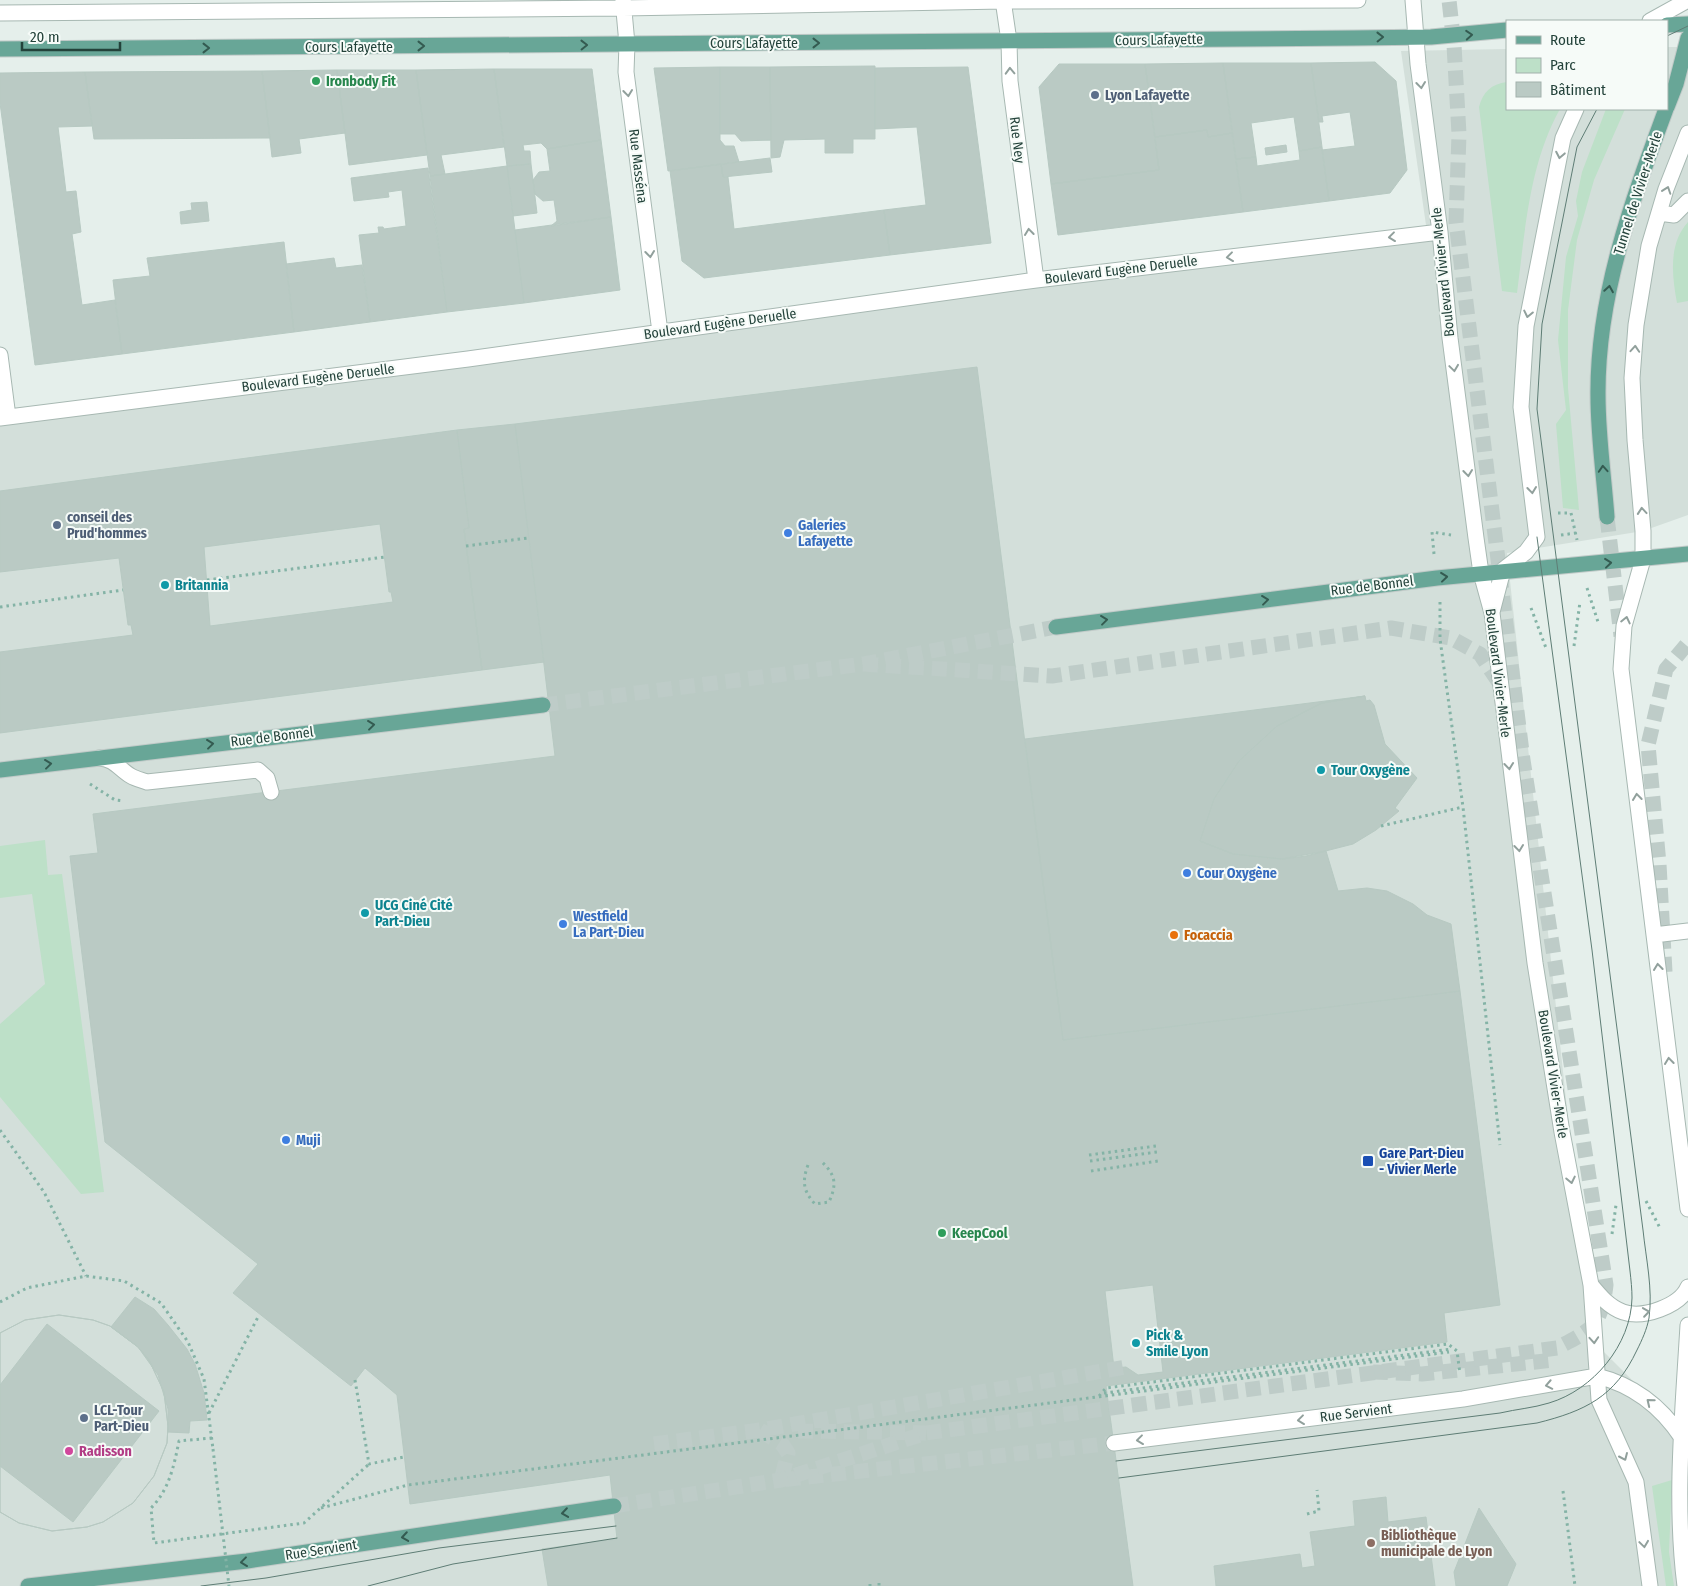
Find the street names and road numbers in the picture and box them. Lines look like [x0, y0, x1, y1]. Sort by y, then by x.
street label: Cours Lafayette [1115, 31, 1203, 49]
street label: Cours Lafayette [710, 35, 798, 52]
street label: Cours Lafayette [305, 39, 393, 56]
street label: Rue Ney [1006, 116, 1028, 165]
street label: Rue Masséna [625, 128, 651, 204]
street label: Tunnel de Vivier-Merle [1610, 129, 1666, 257]
street label: Boulevard Vivier-Merle [1428, 206, 1458, 338]
street label: Boulevard Eugène Deruelle [1044, 252, 1199, 288]
street label: Boulevard Eugène Deruelle [643, 305, 797, 343]
street label: Boulevard Eugène Deruelle [241, 360, 396, 396]
street label: Rue de Bonnel [1330, 572, 1415, 600]
street label: Boulevard Vivier-Merle [1482, 607, 1514, 739]
street label: Rue de Bonnel [230, 723, 315, 751]
street label: Boulevard Vivier-Merle [1534, 1008, 1572, 1140]
street label: Rue Servient [1319, 1400, 1393, 1426]
street label: Rue Servient [284, 1536, 359, 1564]

